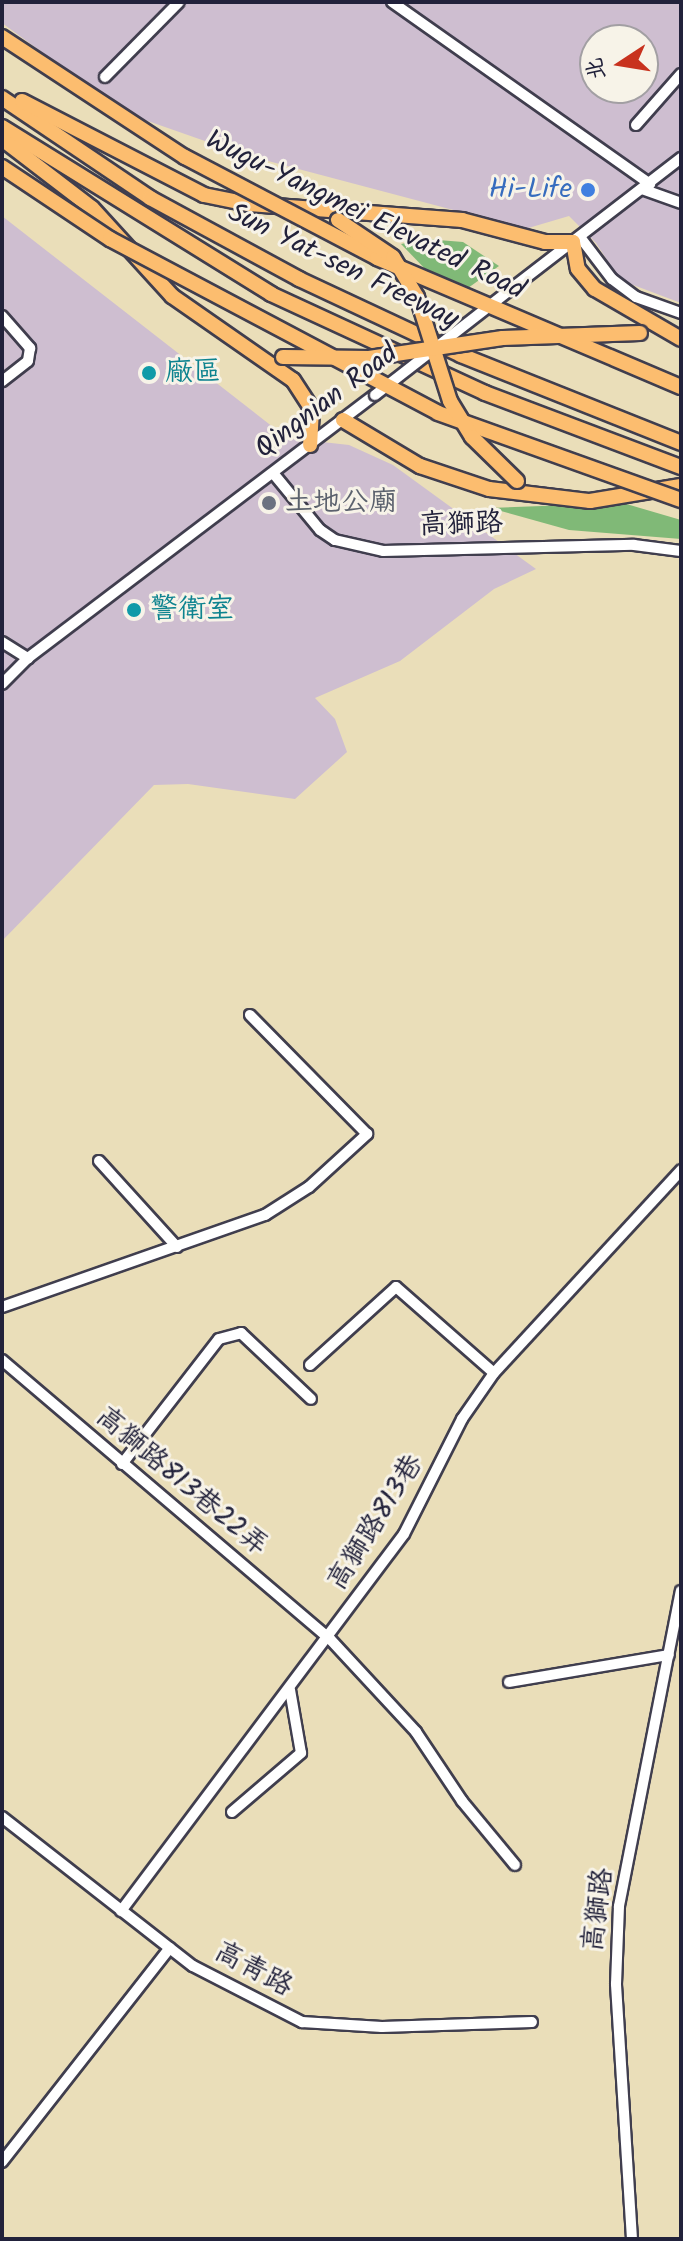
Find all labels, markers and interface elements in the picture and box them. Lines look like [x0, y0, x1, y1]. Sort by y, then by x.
north arrow [579, 24, 659, 104]
text: 北 [578, 54, 616, 83]
street label: Wugu-Yangmei Elevated Road [200, 124, 530, 308]
place label: Hi-Life [489, 173, 572, 207]
marker: Hi-Life [579, 181, 597, 199]
street label: Sun Yat-sen Freeway [222, 197, 464, 337]
street label: Qingnian Road [249, 337, 405, 467]
place label: 廠區 [165, 356, 221, 390]
marker: 廠區 [140, 364, 158, 382]
place label: 土地公廟 [285, 486, 397, 520]
marker: 土地公廟 [260, 494, 278, 512]
street label: 高獅路 [418, 507, 504, 543]
place label: 警衛室 [150, 593, 234, 627]
marker: 警衛室 [125, 601, 143, 619]
street label: 高獅路813巷22弄 [88, 1400, 274, 1564]
street label: 高獅路813巷 [321, 1449, 431, 1597]
street label: 高獅路 [577, 1866, 621, 1954]
street label: 高青路 [208, 1935, 298, 2005]

